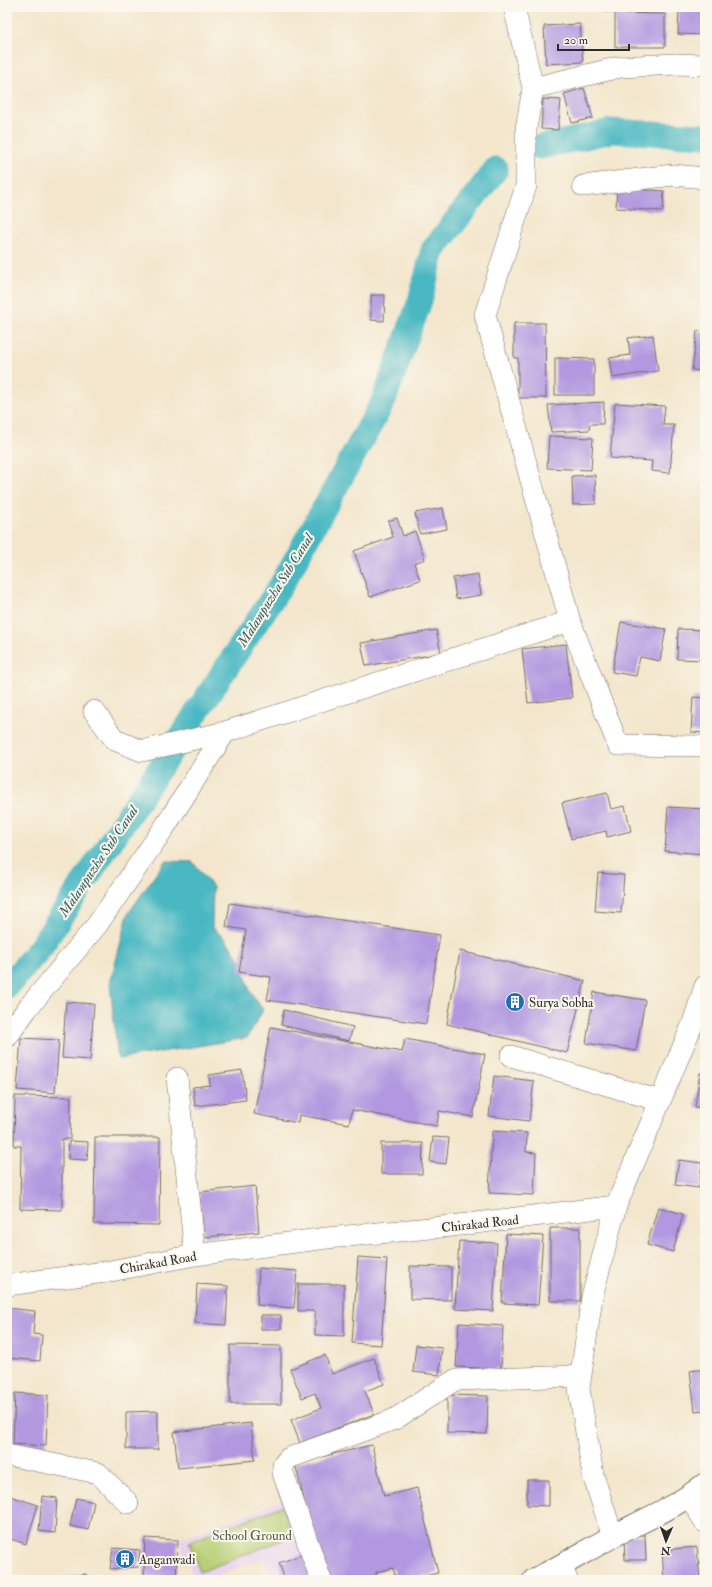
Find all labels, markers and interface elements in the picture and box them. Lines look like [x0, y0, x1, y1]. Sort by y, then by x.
scale bar [558, 26, 629, 52]
text: 20 m [564, 33, 589, 48]
water label: Malampuzha Sub Canal [233, 529, 318, 651]
water label: Malampuzha Sub Canal [54, 801, 143, 921]
building icon: Surya Sobha [504, 991, 526, 1013]
place label: Surya Sobha [529, 995, 594, 1012]
street label: Chirakad Road [441, 1212, 520, 1236]
street label: Chirakad Road [119, 1248, 198, 1278]
north arrow [646, 1521, 686, 1561]
park label: School Ground [212, 1528, 292, 1544]
text: N [659, 1544, 672, 1557]
building icon: Anganwadi [114, 1548, 136, 1570]
place label: Anganwadi [138, 1552, 196, 1568]

